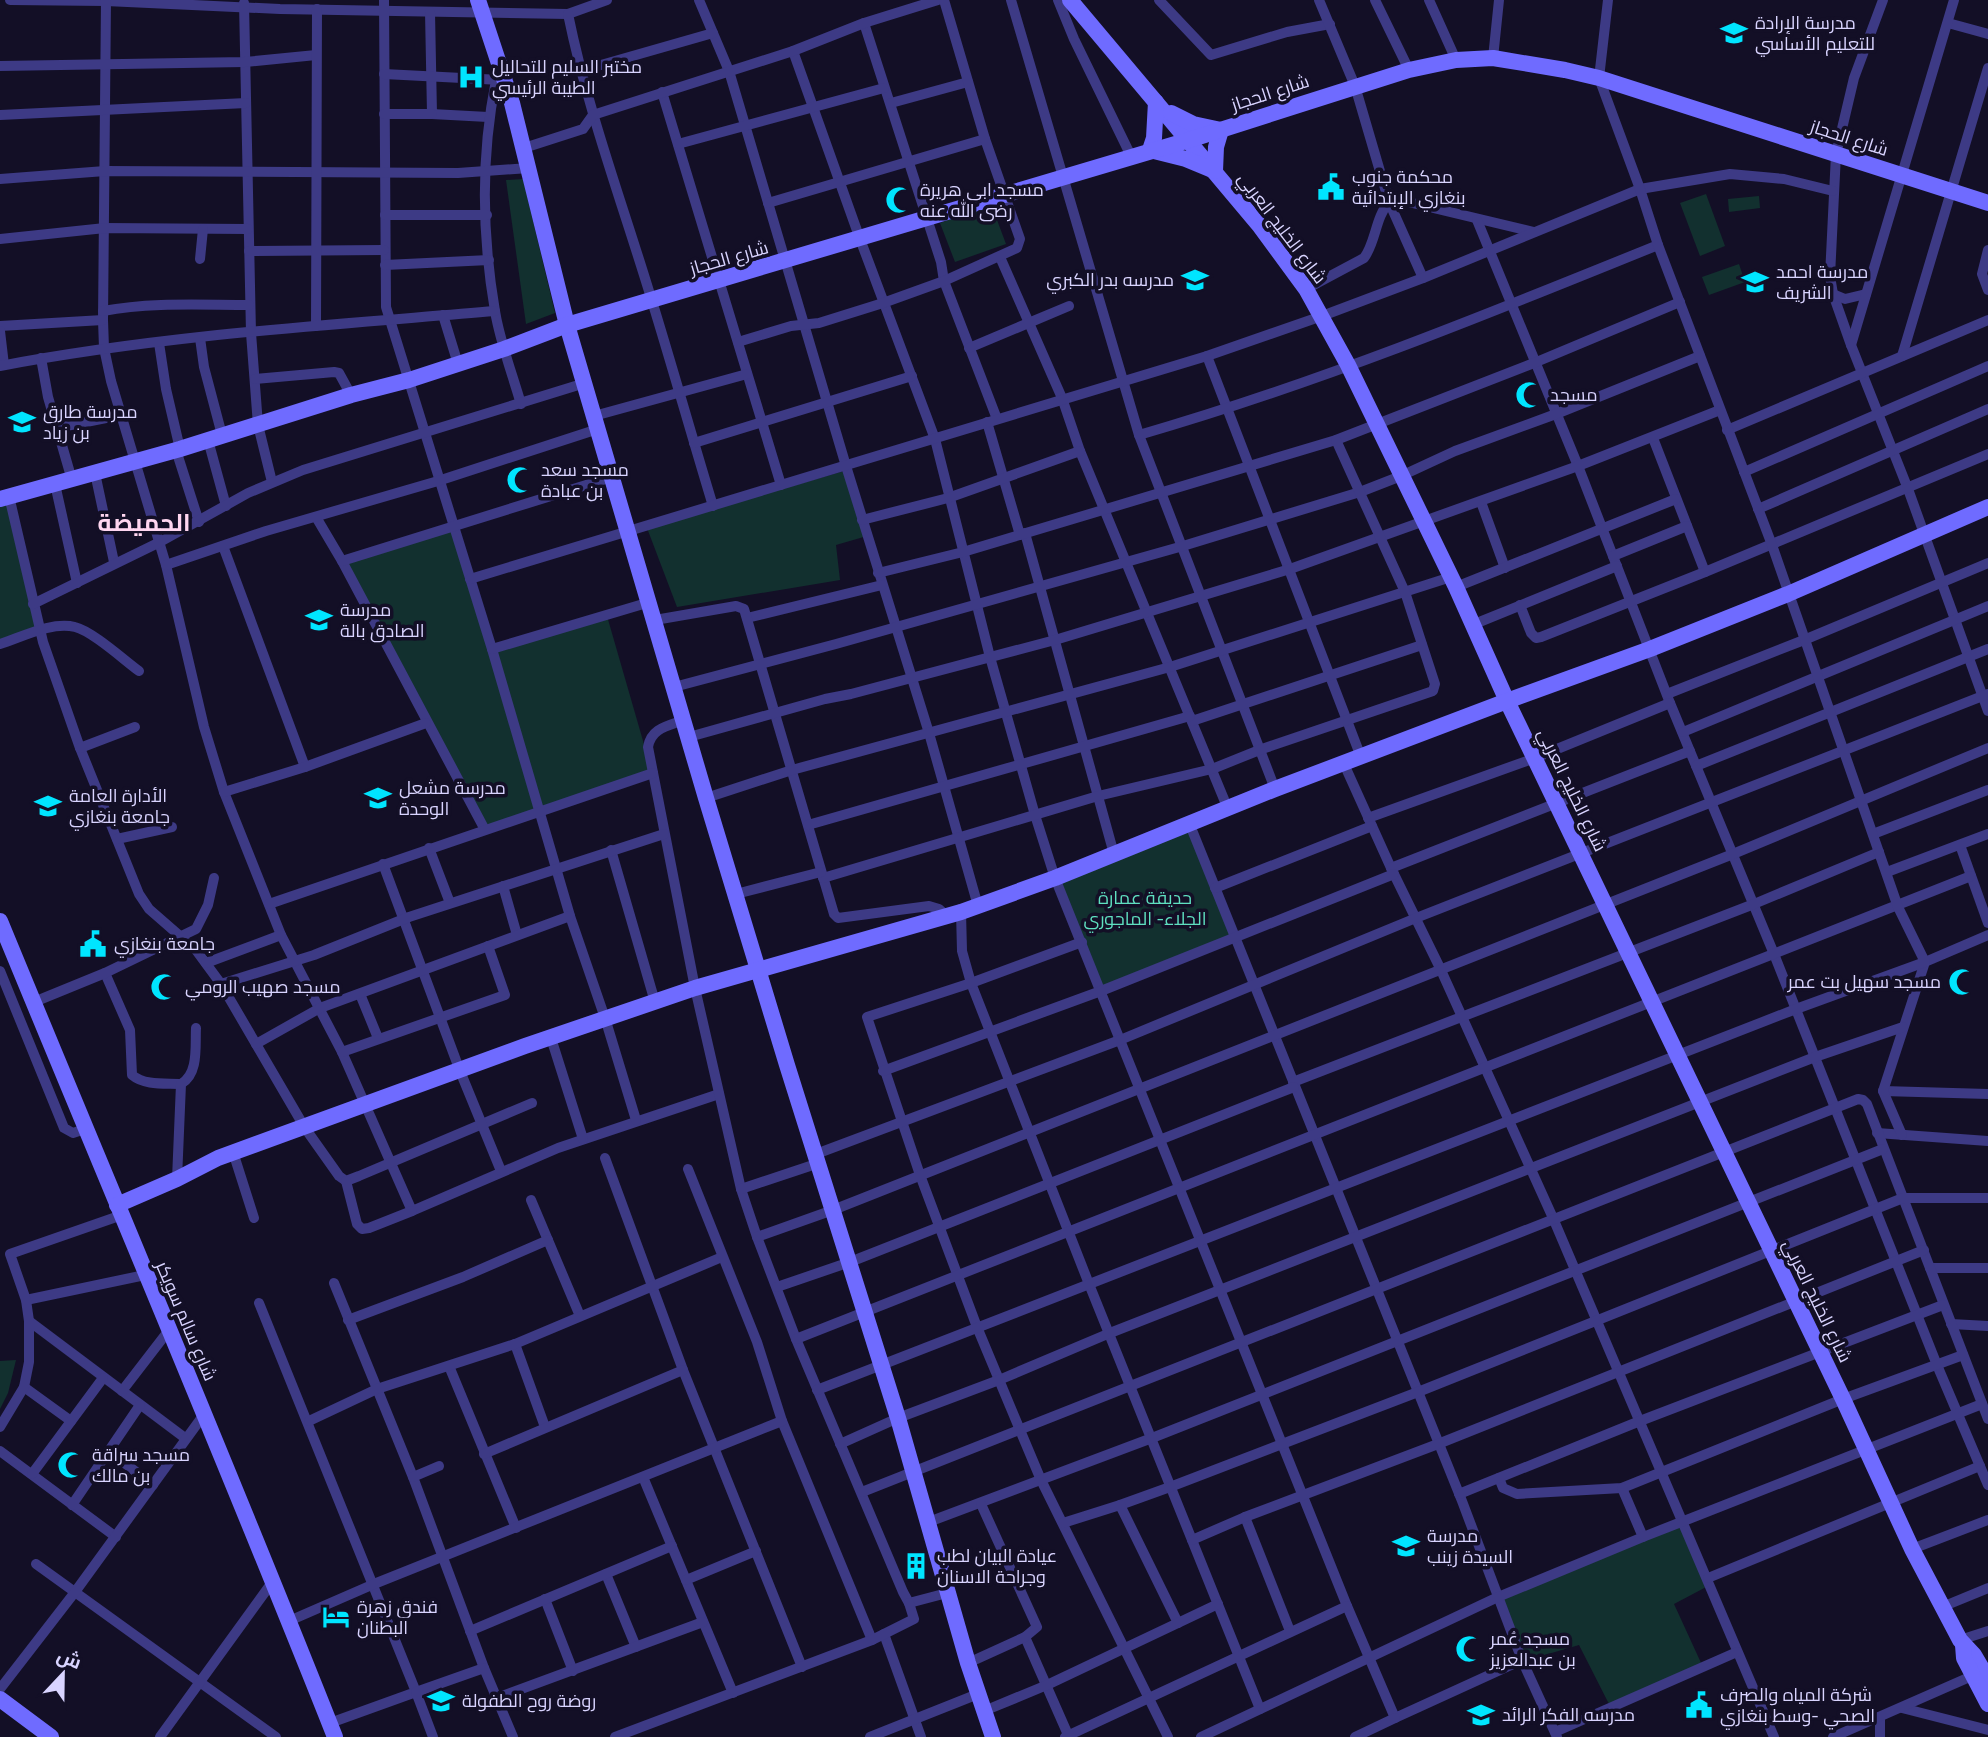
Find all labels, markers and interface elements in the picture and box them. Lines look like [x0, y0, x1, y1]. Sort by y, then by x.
place label: مدرسة الإرادة للتعليم الأساسي [1755, 12, 1875, 57]
school or university icon: مدرسة الإرادة للتعليم الأساسي [1719, 18, 1749, 48]
place label: مختبر السليم للتحاليل الطيبة الرئيسي [492, 56, 642, 101]
hospital icon: مختبر السليم للتحاليل الطيبة الرئيسي [456, 62, 486, 92]
street label: شارع الحجاز [1227, 70, 1312, 117]
street label: شارع الحجاز [1806, 115, 1891, 162]
place label: محكمة جنوب بنغازي الإبتدائية [1352, 166, 1466, 212]
street label: شارع الخليج العربي [1231, 168, 1331, 290]
public building icon: محكمة جنوب بنغازي الإبتدائية [1316, 172, 1346, 202]
place label: مسجد ابي هريرة رضى الله عنه [920, 179, 1044, 222]
mosque icon: مسجد ابي هريرة رضى الله عنه [884, 185, 914, 215]
street label: شارع الحجاز [686, 236, 771, 281]
place label: مدرسة احمد الشريف [1776, 261, 1868, 304]
school or university icon: مدرسه بدر الكبري [1180, 265, 1210, 295]
school or university icon: مدرسة احمد الشريف [1740, 267, 1770, 297]
place label: مدرسه بدر الكبري [1046, 269, 1174, 294]
mosque icon: مسجد [1514, 380, 1544, 410]
place label: مسجد [1550, 384, 1598, 406]
place label: مدرسة طارق بن زياد [43, 401, 138, 444]
school or university icon: مدرسة طارق بن زياد [7, 407, 37, 437]
place label: مسجد سعد بن عبادة [541, 459, 629, 502]
mosque icon: مسجد سعد بن عبادة [505, 465, 535, 495]
district label: الحميضة [98, 508, 190, 537]
place label: مدرسة الصادق بالة [340, 599, 425, 643]
school or university icon: مدرسة الصادق بالة [304, 605, 334, 635]
street label: شارع الخليج العربي [1530, 725, 1611, 856]
place label: مدرسة مشعل الوحدة [399, 777, 506, 820]
school or university icon: مدرسة مشعل الوحدة [363, 783, 393, 813]
place label: الأدارة العامة جامعة بنغازي [69, 785, 170, 831]
school or university icon: الأدارة العامة جامعة بنغازي [33, 791, 63, 821]
park label: حديقة عمارة الجلاء- الماجوري [1084, 887, 1206, 933]
public building icon: جامعة بنغازي [78, 929, 108, 959]
place label: جامعة بنغازي [114, 933, 215, 958]
mosque icon: مسجد سهيل بت عمر [1947, 967, 1977, 997]
place label: مسجد سهيل بت عمر [1787, 971, 1941, 993]
mosque icon: مسجد صهيب الرومي [149, 972, 179, 1002]
place label: مسجد صهيب الرومي [185, 976, 341, 1001]
street label: شارع الخليج العربي [1775, 1236, 1856, 1367]
street label: شارع سالم سويكر [150, 1257, 221, 1385]
place label: مسجد سراقة بن مالك [92, 1444, 190, 1487]
mosque icon: مسجد سراقة بن مالك [56, 1450, 86, 1480]
place label: مدرسة السيدة زينب [1427, 1525, 1513, 1568]
school or university icon: مدرسة السيدة زينب [1391, 1531, 1421, 1561]
place label: عيادة البيان لطب وجراحة الاسنان [937, 1545, 1057, 1588]
building icon: عيادة البيان لطب وجراحة الاسنان [901, 1551, 931, 1581]
place label: فندق زهرة البطنان [357, 1596, 438, 1639]
hotel icon: فندق زهرة البطنان [321, 1602, 351, 1632]
place label: مسجد عُمر بن عبدالعزيز [1489, 1628, 1576, 1671]
mosque icon: مسجد عُمر بن عبدالعزيز [1454, 1634, 1484, 1664]
north arrow [28, 1639, 98, 1709]
text: ش [54, 1643, 85, 1674]
place label: شركة المياه والصرف الصحي -وسط بنغازي [1720, 1684, 1875, 1730]
school or university icon: روضة روح الطفولة [426, 1686, 456, 1716]
place label: روضة روح الطفولة [462, 1690, 596, 1713]
public building icon: شركة المياه والصرف الصحي -وسط بنغازي [1684, 1690, 1714, 1720]
school or university icon: مدرسه الفكر الرائد [1466, 1700, 1496, 1730]
place label: مدرسه الفكر الرائد [1502, 1704, 1635, 1726]

